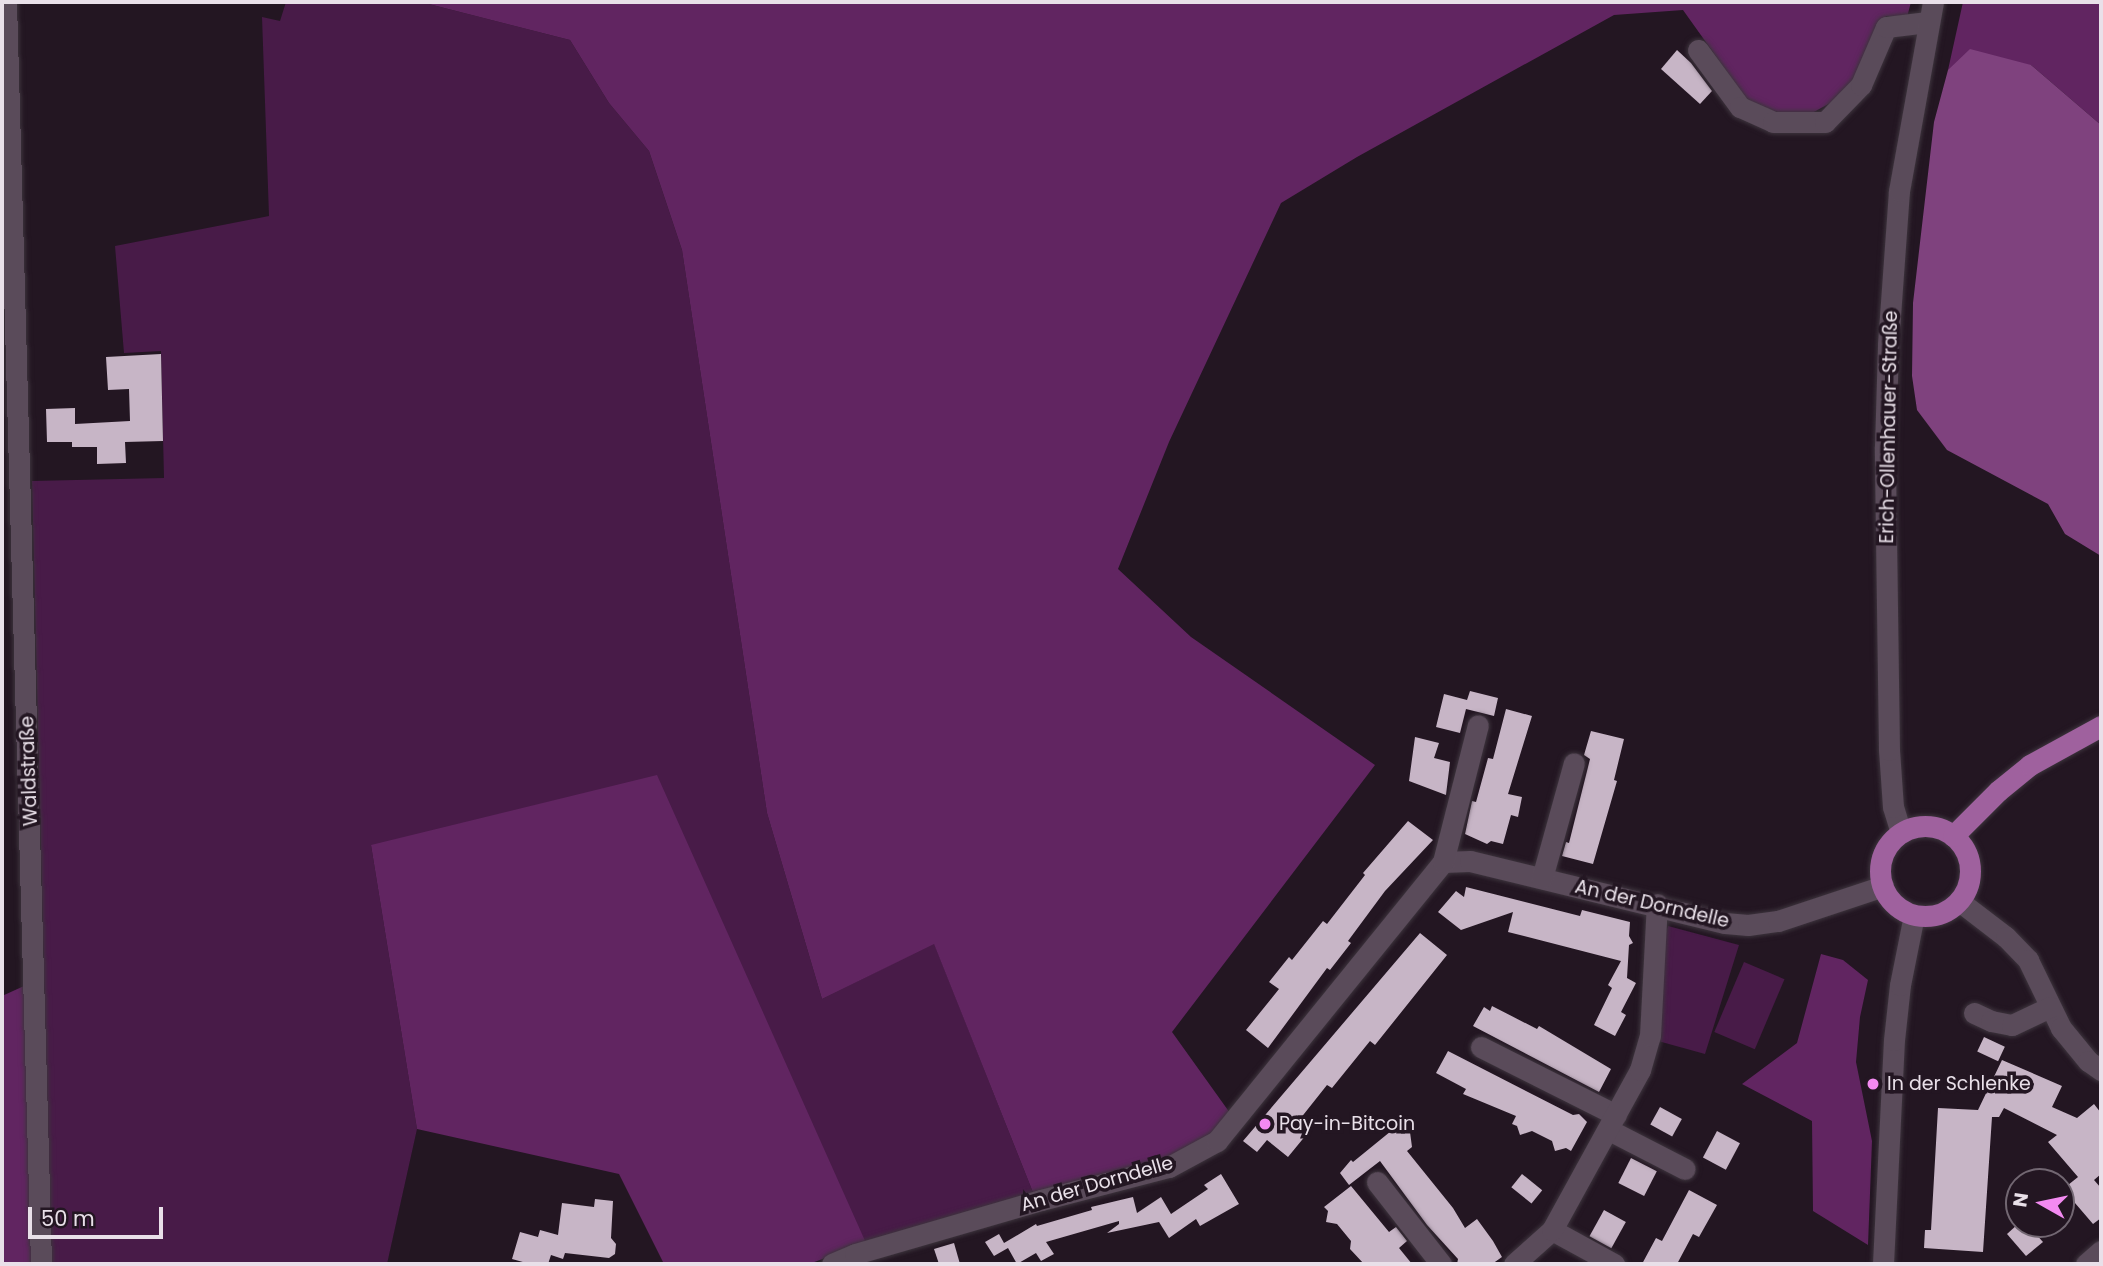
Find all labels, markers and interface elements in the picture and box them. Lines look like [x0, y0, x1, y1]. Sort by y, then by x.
street label: Erich-Ollenhauer-Straße [1876, 310, 1902, 544]
street label: Waldstraße [16, 715, 42, 827]
street label: An der Dorndelle [1573, 875, 1731, 933]
place label: In der Schlenke [1887, 1073, 2031, 1095]
marker: In der Schlenke [1865, 1076, 1881, 1092]
place label: Pay-in-Bitcoin [1279, 1113, 1415, 1135]
marker: Pay-in-Bitcoin [1257, 1116, 1273, 1132]
street label: An der Dorndelle [1018, 1151, 1176, 1217]
north arrow [2005, 1168, 2075, 1238]
text: N [2006, 1191, 2035, 1209]
scale bar [32, 1192, 166, 1236]
text: 50 m [41, 1204, 95, 1233]

